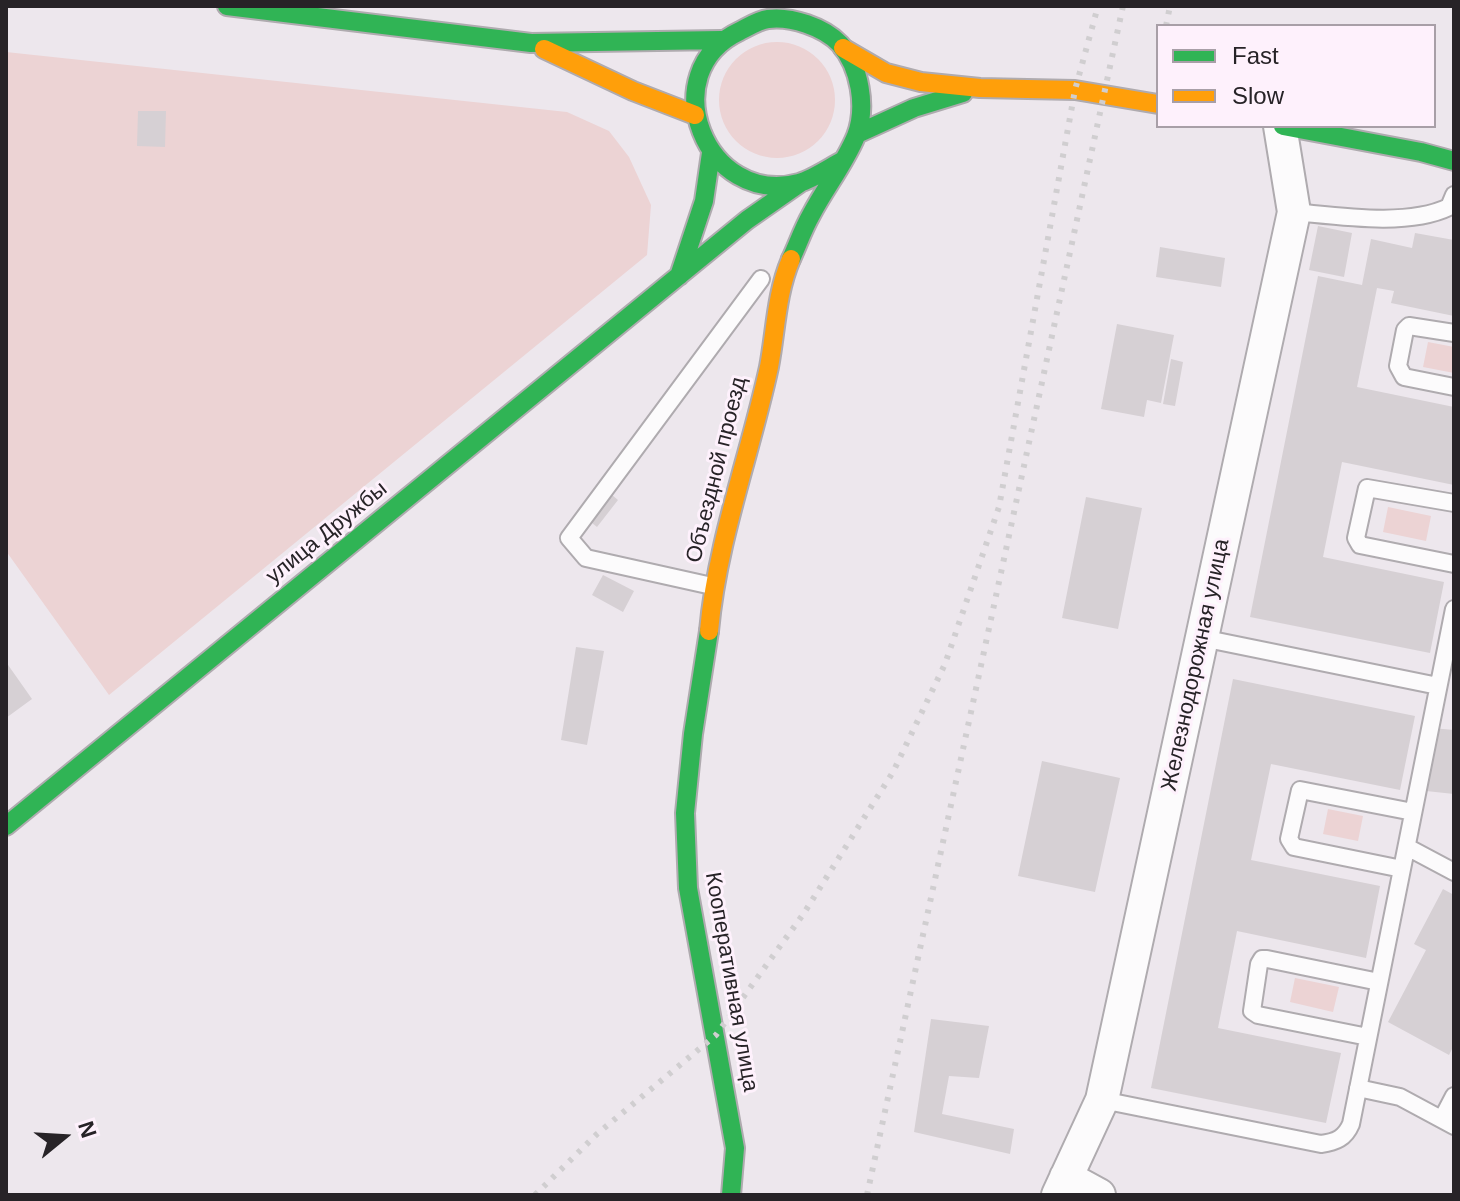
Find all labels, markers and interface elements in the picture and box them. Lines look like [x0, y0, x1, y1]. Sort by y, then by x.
legend [1156, 24, 1436, 128]
text: Fast [1232, 42, 1279, 69]
text: Slow [1232, 82, 1284, 109]
street label: Объездной проезд [681, 374, 753, 566]
street label: улица Дружбы [261, 476, 393, 590]
street label: Железнодорожная улица [1156, 537, 1236, 793]
street label: Кооперативная улица [699, 870, 763, 1094]
north arrow [24, 1097, 104, 1177]
text: N [73, 1118, 102, 1141]

